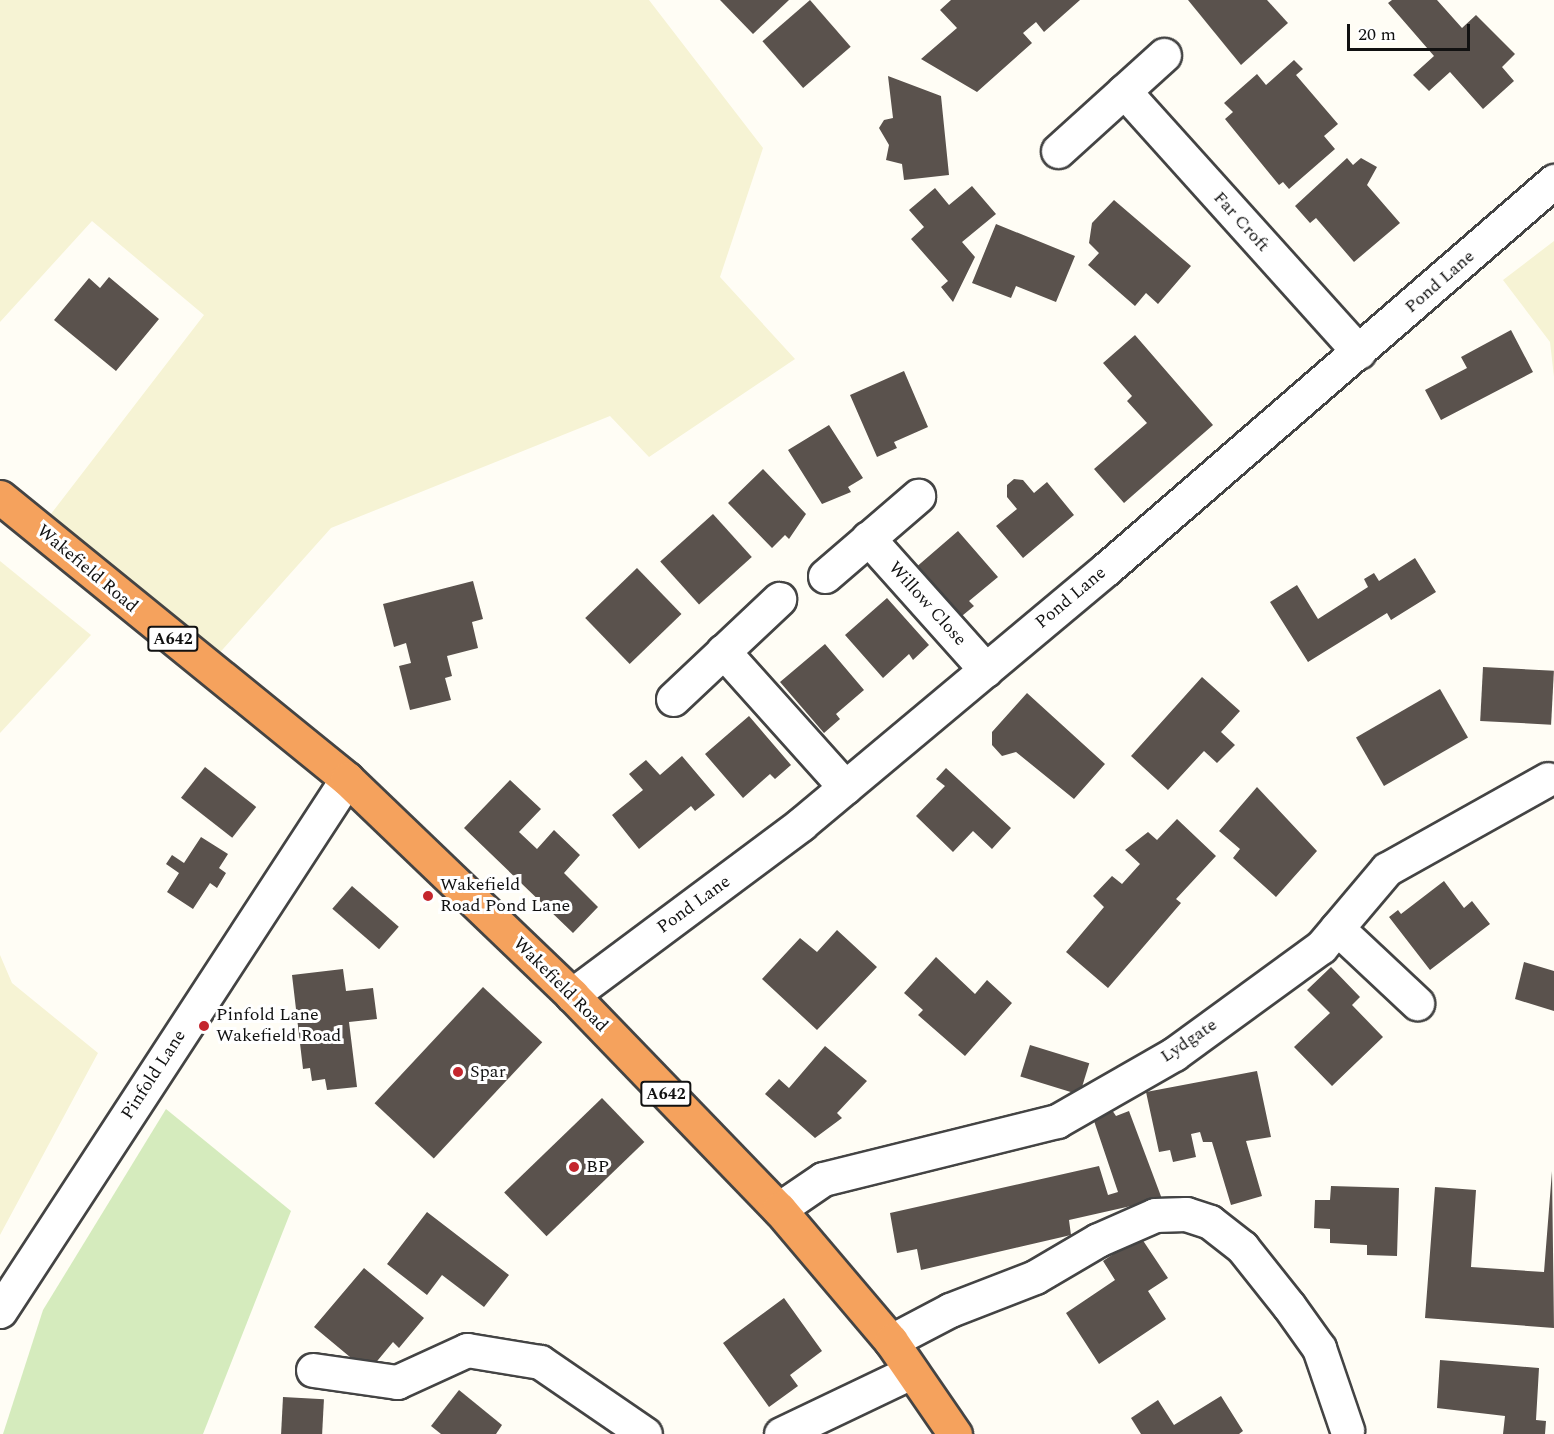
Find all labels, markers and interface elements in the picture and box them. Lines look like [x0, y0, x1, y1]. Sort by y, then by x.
scale bar [1350, 12, 1473, 50]
text: 20 m [1358, 21, 1396, 48]
street label: Far Croft [1208, 187, 1274, 257]
street label: Pond Lane [1401, 246, 1479, 318]
street label: Wakefield Road [32, 520, 142, 618]
street label: Willow Close [883, 557, 971, 651]
street label: Pond Lane [1031, 562, 1111, 634]
road number: A642 [146, 626, 200, 652]
street label: Pond Lane [653, 871, 735, 939]
place label: Wakefield Road Pond Lane [440, 875, 570, 918]
marker: Wakefield Road Pond Lane [421, 889, 435, 903]
street label: Wakefield Road [508, 933, 612, 1037]
place label: Pinfold Lane Wakefield Road [216, 1005, 341, 1048]
street label: Lydgate [1157, 1014, 1221, 1068]
marker: Pinfold Lane Wakefield Road [197, 1019, 211, 1033]
street label: Pinfold Lane [117, 1026, 191, 1124]
place label: Spar [470, 1061, 506, 1083]
marker: Spar [451, 1065, 465, 1079]
road number: A642 [639, 1081, 693, 1107]
place label: BP [586, 1156, 609, 1178]
marker: BP [567, 1160, 581, 1174]

